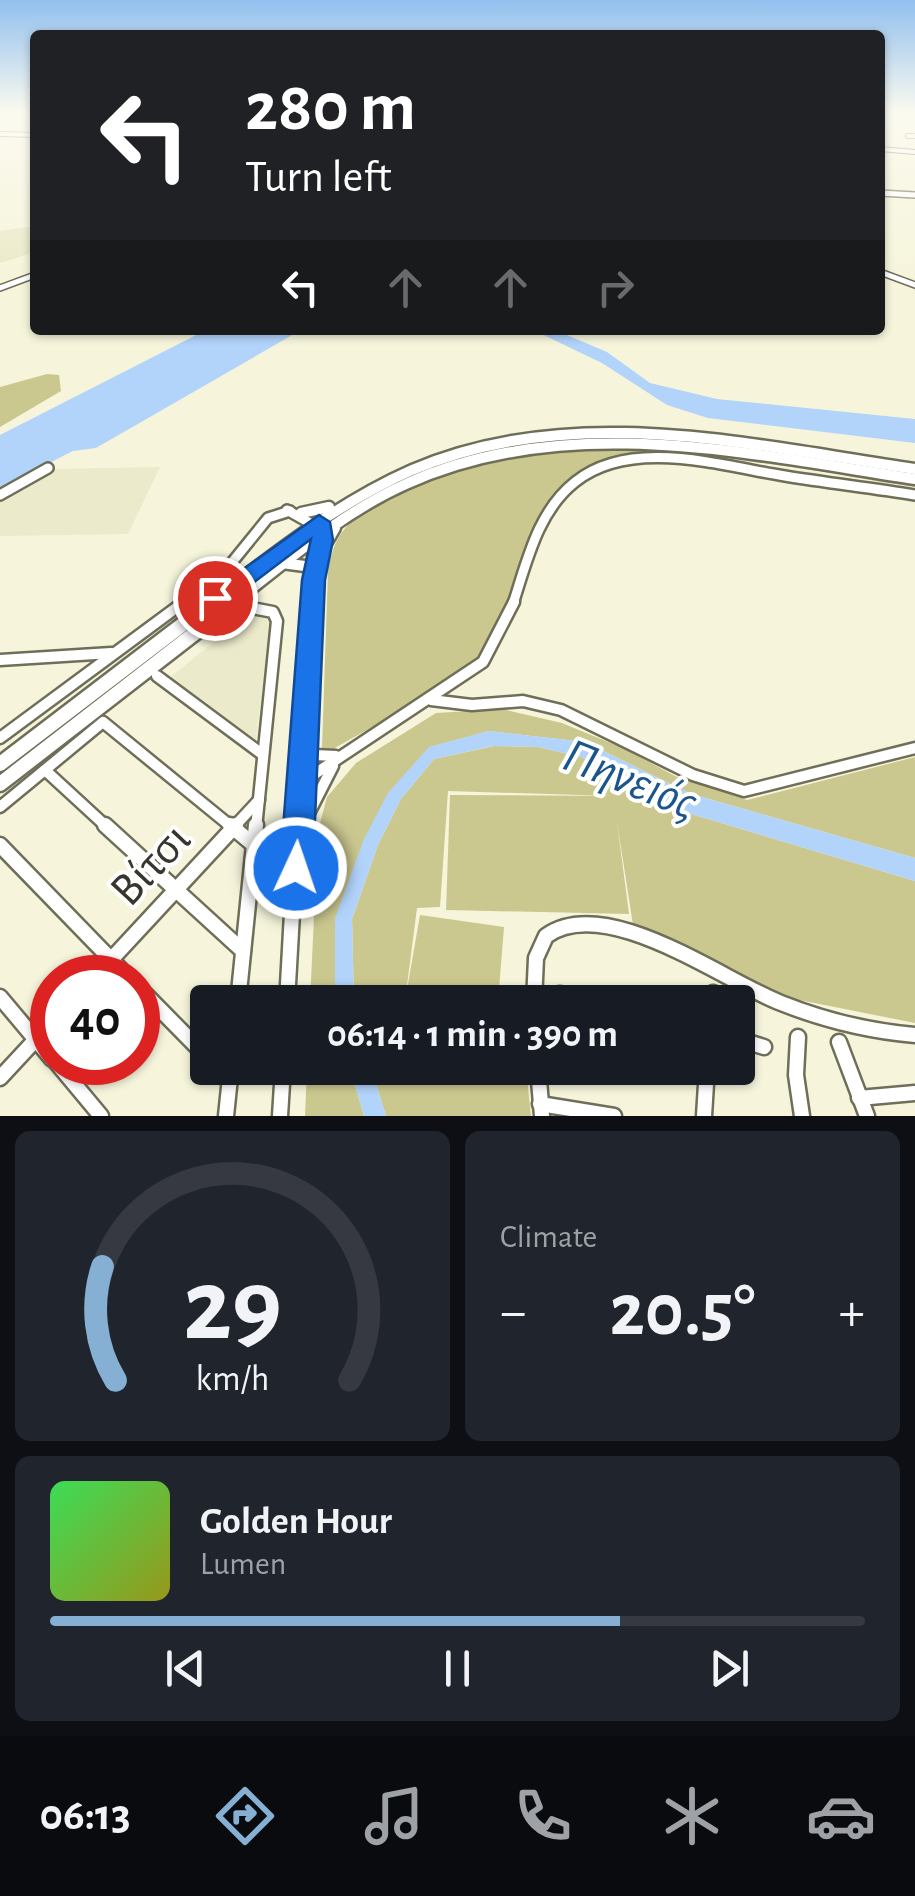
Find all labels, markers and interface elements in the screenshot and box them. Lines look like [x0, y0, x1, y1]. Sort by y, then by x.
icon: left [80, 70, 210, 200]
text: 280 m [245, 73, 416, 143]
text: Turn left [245, 155, 392, 200]
icon: left [273, 260, 328, 315]
icon: ahead [378, 260, 433, 315]
icon: ahead [483, 260, 538, 315]
icon: right [588, 260, 643, 315]
pin [173, 556, 258, 641]
icon: arrive [188, 571, 243, 626]
water label: Πηνειός [556, 730, 704, 829]
street label: Βίτσι [102, 815, 200, 915]
position arrow [244, 816, 348, 920]
speed limit sign: 40 [30, 955, 160, 1085]
text: 06:14 · 1 min · 390 m [327, 1016, 618, 1054]
text: Climate [500, 1221, 597, 1253]
text: 29 [183, 1255, 282, 1359]
text: 20.5° [610, 1274, 755, 1349]
text: − [500, 1285, 526, 1340]
text: + [839, 1285, 865, 1340]
text: km/h [196, 1361, 269, 1397]
text: Golden Hour [200, 1503, 392, 1541]
text: Lumen [200, 1548, 286, 1580]
icon: previous [158, 1641, 213, 1696]
icon: pause [430, 1641, 485, 1696]
icon: next [702, 1641, 757, 1696]
icon: directions [210, 1781, 280, 1851]
icon: music [359, 1781, 429, 1851]
icon: phone [508, 1781, 578, 1851]
icon: climate [657, 1781, 727, 1851]
icon: car [806, 1781, 876, 1851]
text: 06:13 [39, 1793, 131, 1838]

